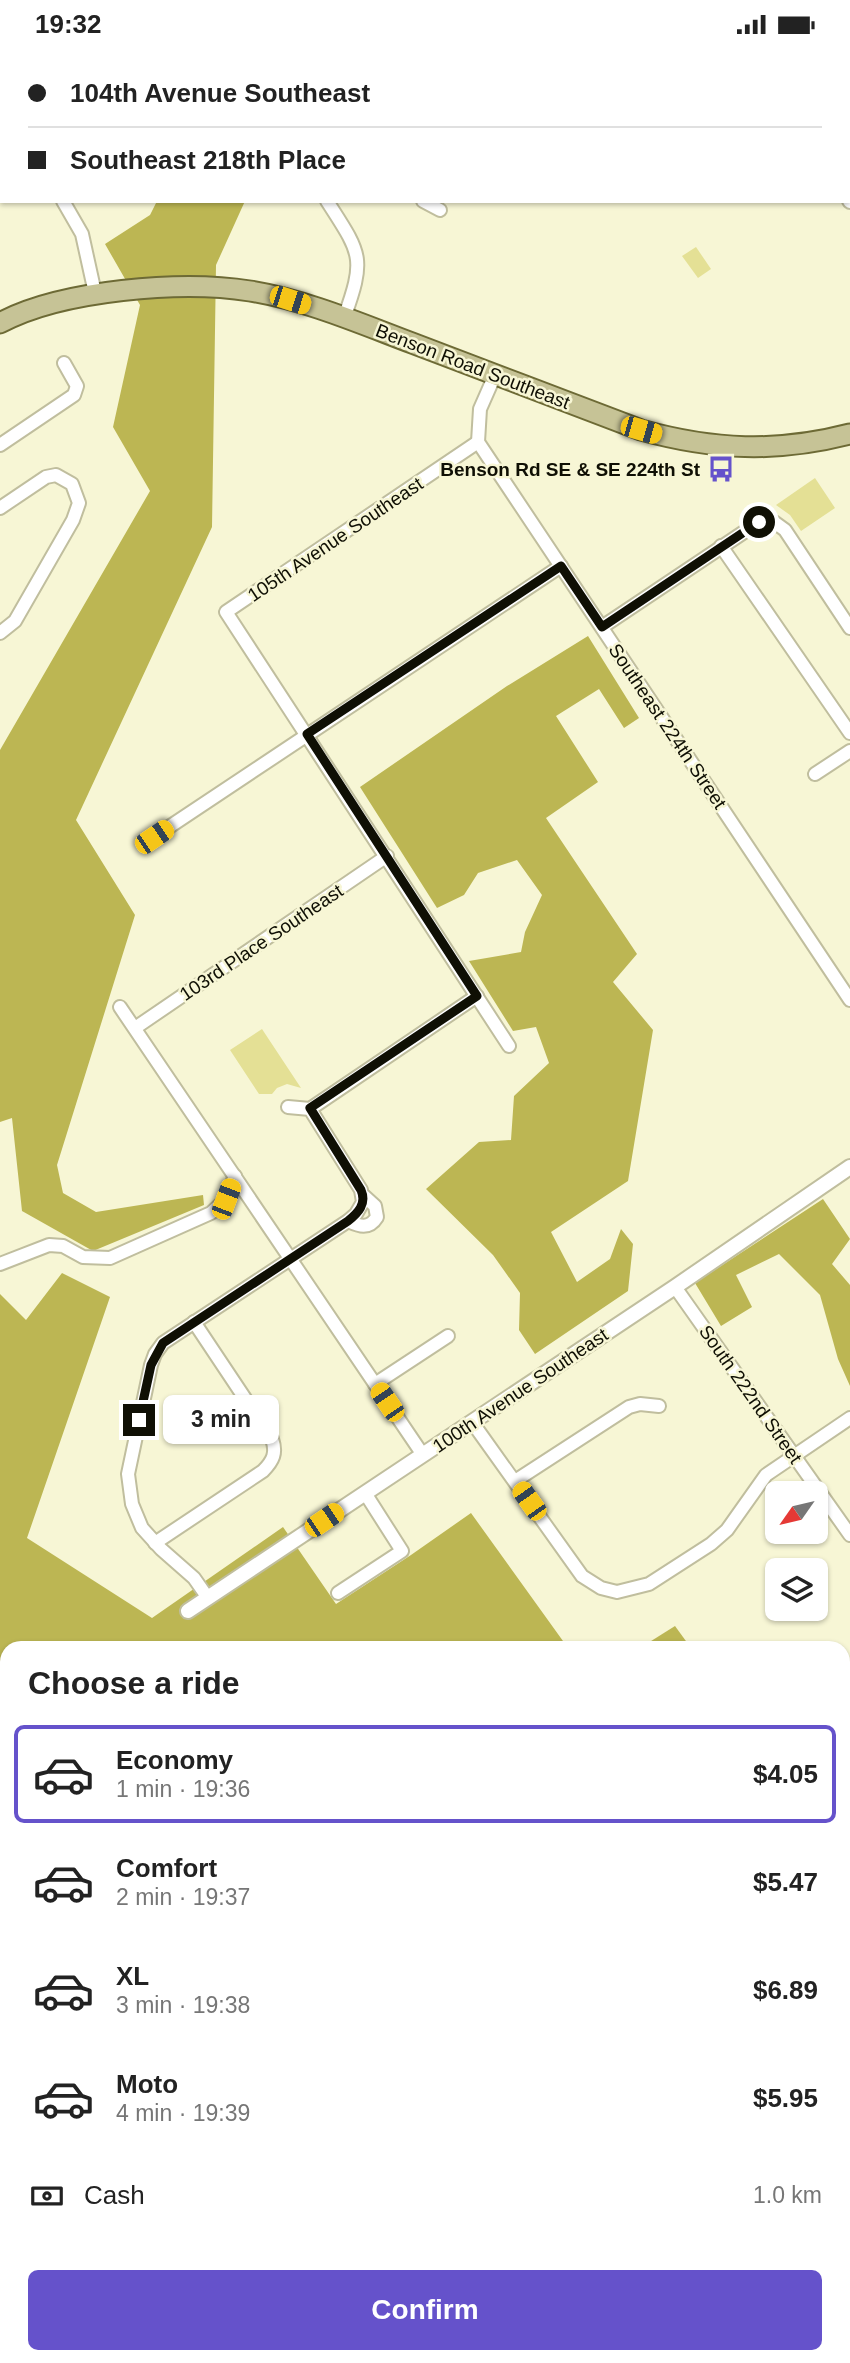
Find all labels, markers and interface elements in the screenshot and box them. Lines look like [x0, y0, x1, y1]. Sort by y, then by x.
text: 19:32 [35, 9, 102, 39]
text: 104th Avenue Southeast [70, 78, 370, 108]
text: Southeast 218th Place [70, 145, 346, 175]
car [267, 284, 314, 316]
street label: Benson Road Southeast [373, 320, 573, 413]
car [618, 414, 665, 446]
bus stop icon: Benson Rd SE & SE 224th St [706, 454, 736, 484]
place label: Benson Rd SE & SE 224th St [440, 459, 701, 480]
street label: 105th Avenue Southeast [244, 473, 427, 606]
route start [743, 506, 775, 538]
street label: Southeast 224th Street [605, 640, 731, 813]
car [131, 817, 178, 857]
street label: 103rd Place Southeast [176, 880, 347, 1005]
car [209, 1176, 244, 1222]
street label: South 222nd Street [695, 1321, 807, 1468]
street label: 100th Avenue Southeast [429, 1324, 612, 1457]
car [367, 1379, 408, 1425]
callout: 3 min [164, 1395, 279, 1445]
route end [123, 1404, 155, 1436]
text: 3 min [191, 1406, 251, 1432]
car [509, 1478, 550, 1524]
north arrow [765, 1481, 828, 1543]
map controls [765, 1481, 828, 1621]
car [301, 1500, 348, 1540]
button: layers [765, 1558, 828, 1621]
text: Choose a ride [28, 1665, 240, 1701]
icon: car [32, 1743, 95, 1806]
text: Economy [116, 1745, 233, 1775]
text: $4.05 [753, 1759, 818, 1789]
text: 1 min · 19:36 [116, 1776, 250, 1802]
icon: car [32, 1851, 95, 1914]
text: Comfort [116, 1853, 217, 1883]
text: $5.47 [753, 1867, 818, 1897]
text: 2 min · 19:37 [116, 1884, 250, 1910]
icon: car [32, 1959, 95, 2022]
text: XL [116, 1961, 149, 1991]
text: $6.89 [753, 1975, 818, 2005]
text: 3 min · 19:38 [116, 1992, 250, 2018]
icon: car [32, 2067, 95, 2130]
text: Moto [116, 2069, 178, 2099]
text: $5.95 [753, 2083, 818, 2113]
text: 4 min · 19:39 [116, 2100, 250, 2126]
icon: cash [28, 2177, 66, 2215]
text: Cash [84, 2180, 145, 2210]
text: 1.0 km [753, 2182, 822, 2208]
button: Confirm [28, 2270, 822, 2350]

